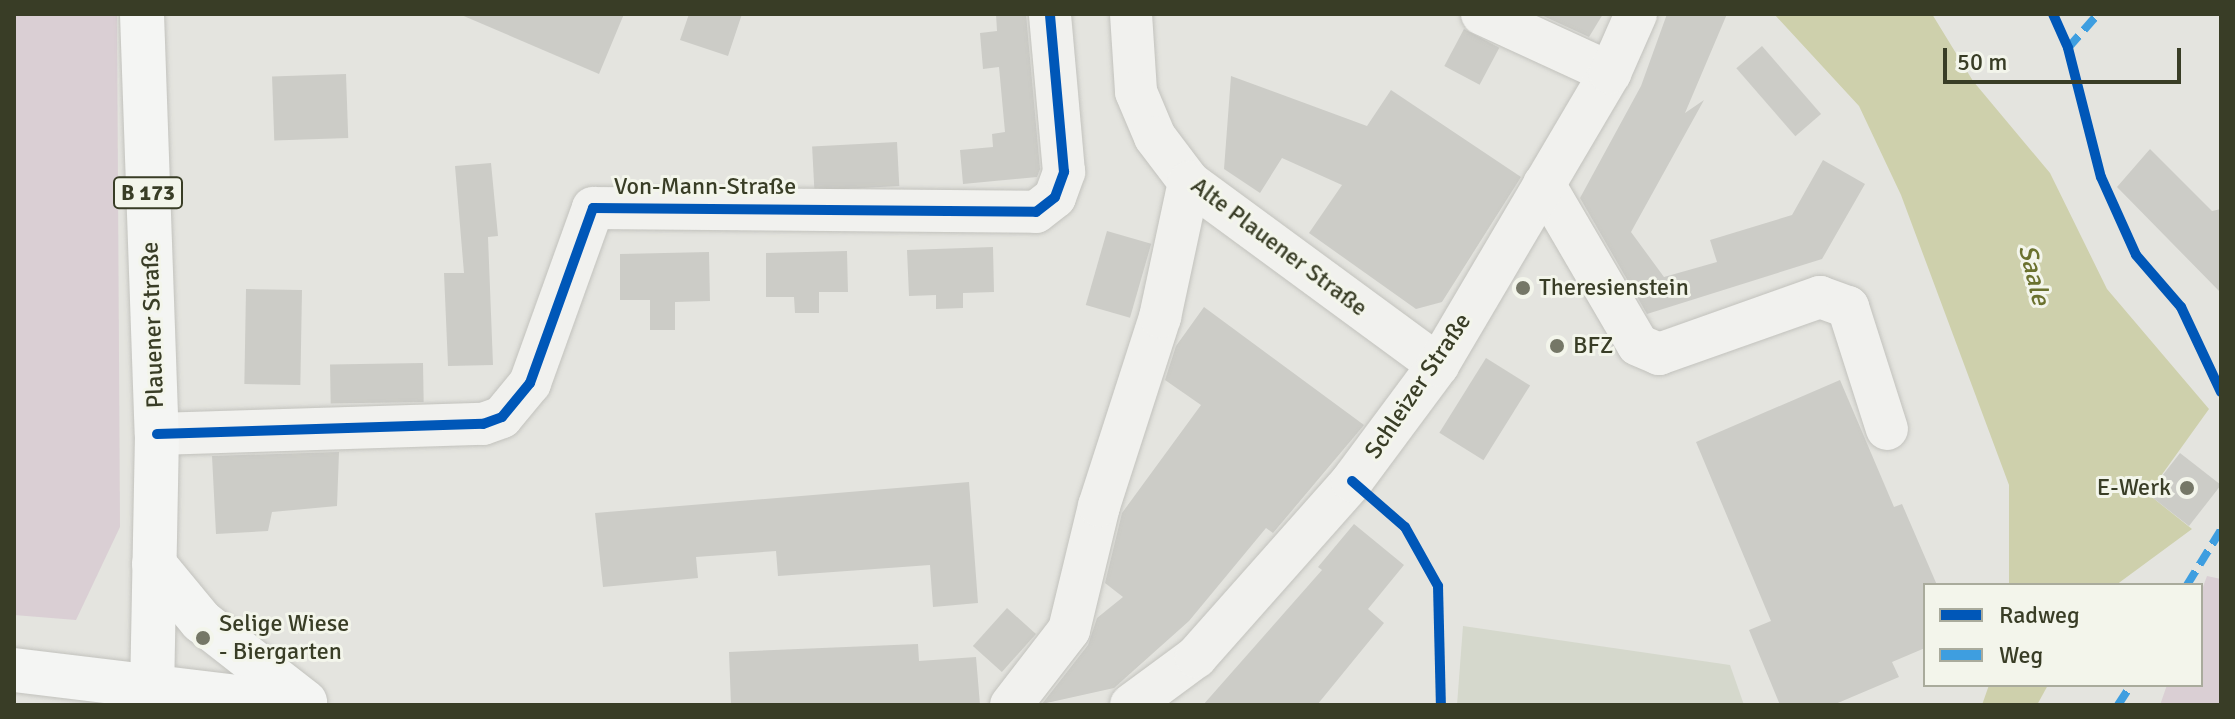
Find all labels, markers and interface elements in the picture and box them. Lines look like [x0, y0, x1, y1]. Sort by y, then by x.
scale bar [1947, 32, 2185, 82]
text: 50 m [1957, 47, 2007, 77]
street label: Alte Plauener Straße [1185, 171, 1373, 323]
street label: Von-Mann-Straße [614, 173, 796, 201]
road number: B 173 [112, 175, 184, 211]
street label: Plauener Straße [136, 241, 170, 409]
water label: Saale [2010, 242, 2056, 308]
place label: Theresienstein [1539, 274, 1689, 302]
marker: Theresienstein [1514, 279, 1532, 297]
street label: Schleizer Straße [1359, 308, 1477, 464]
place label: BFZ [1573, 332, 1614, 360]
marker: BFZ [1548, 337, 1566, 355]
place label: E-Werk [2097, 474, 2171, 502]
marker: E-Werk [2178, 479, 2196, 497]
legend [1923, 583, 2203, 687]
text: Radweg [1999, 600, 2080, 630]
place label: Selige Wiese - Biergarten [219, 610, 349, 666]
marker: Selige Wiese - Biergarten [194, 629, 212, 647]
text: Weg [1999, 640, 2043, 670]

